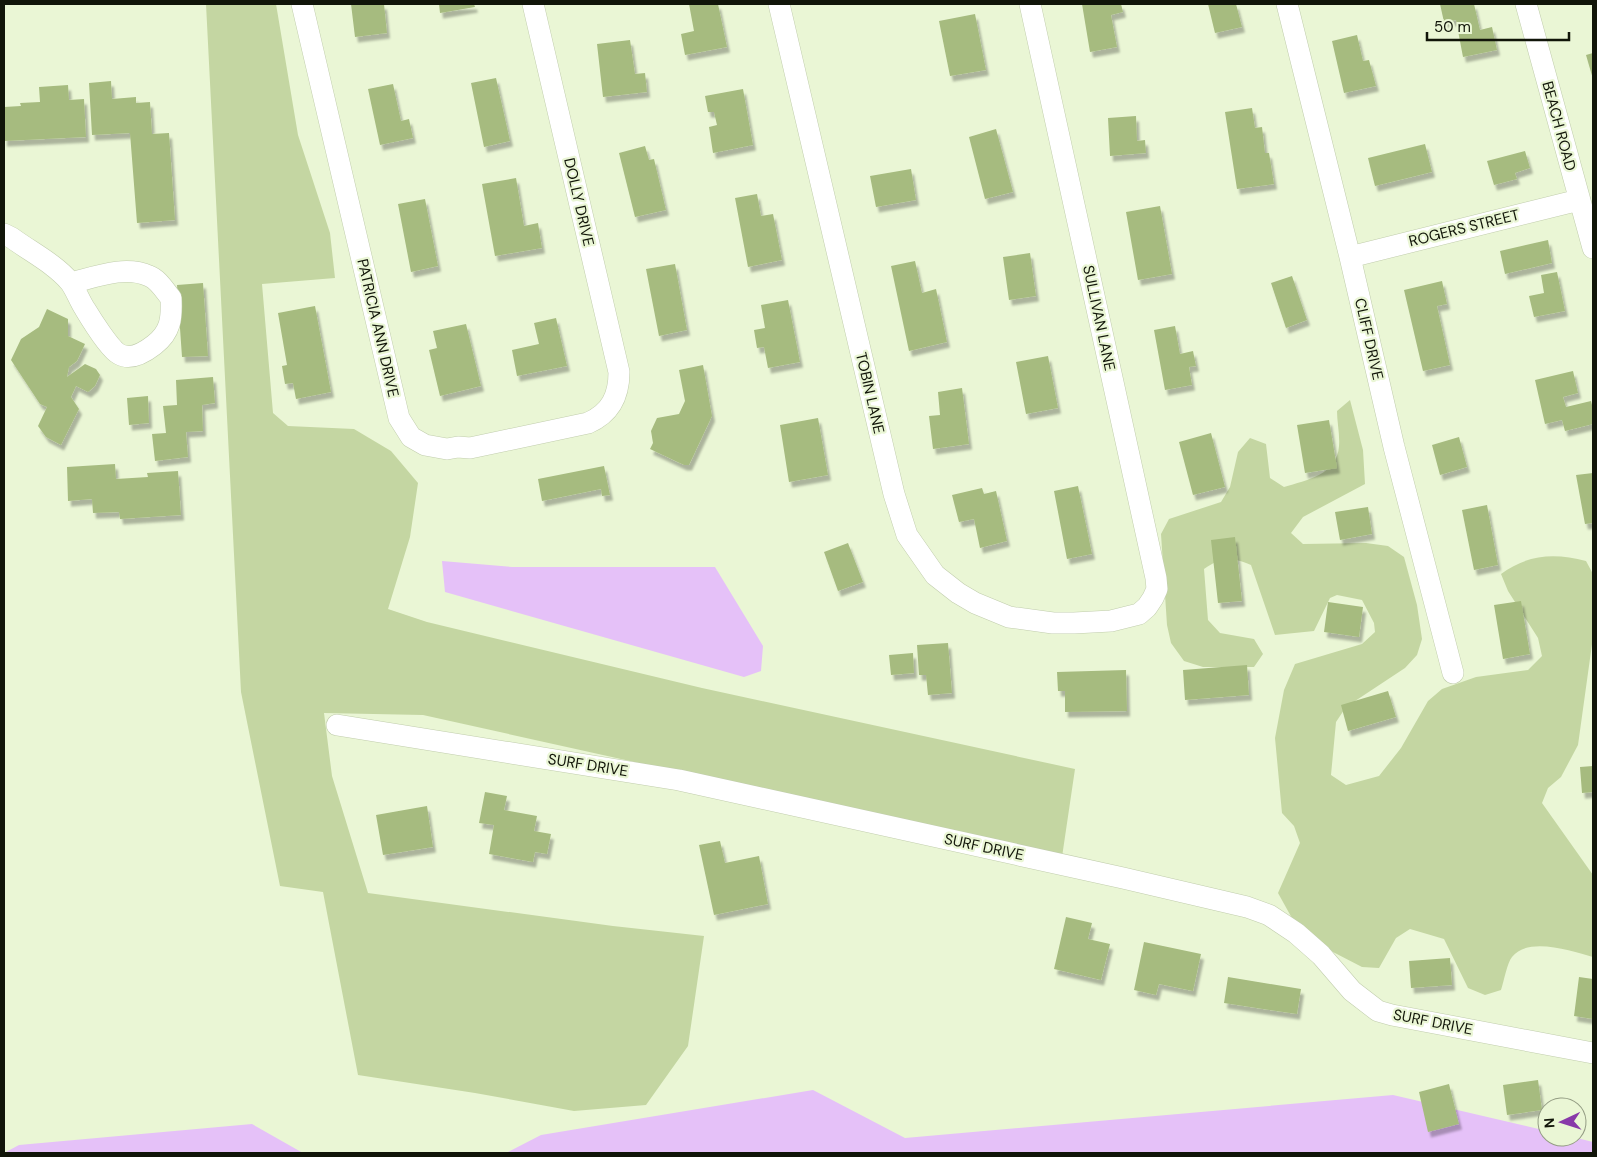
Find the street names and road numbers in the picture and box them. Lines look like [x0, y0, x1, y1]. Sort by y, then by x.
street label: BEACH ROAD [1537, 79, 1581, 173]
street label: DOLLY DRIVE [559, 156, 599, 248]
street label: ROGERS STREET [1407, 205, 1521, 251]
street label: PATRICIA ANN DRIVE [352, 257, 404, 399]
street label: SULLIVAN LANE [1078, 263, 1120, 373]
street label: CLIFF DRIVE [1350, 296, 1388, 382]
street label: TOBIN LANE [851, 350, 889, 436]
street label: SURF DRIVE [547, 749, 629, 781]
street label: SURF DRIVE [942, 829, 1026, 865]
street label: SURF DRIVE [1391, 1004, 1475, 1040]

